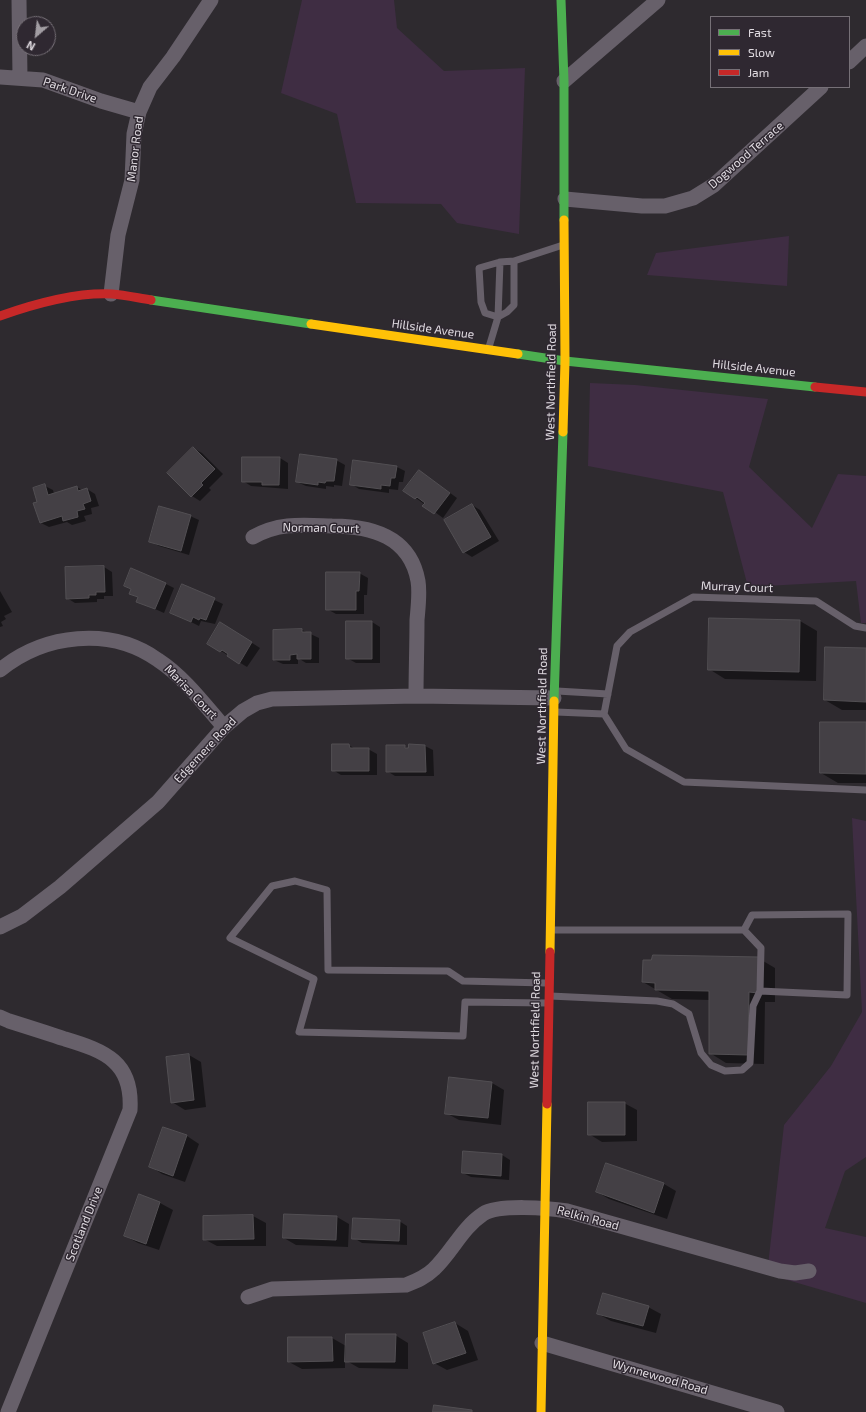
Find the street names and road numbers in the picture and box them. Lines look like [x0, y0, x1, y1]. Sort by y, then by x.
street label: Park Drive [41, 74, 99, 106]
street label: Manor Road [124, 115, 146, 183]
street label: Dogwood Terrace [705, 118, 787, 192]
street label: Hillside Avenue [391, 316, 475, 342]
street label: West Northfield Road [543, 323, 559, 441]
street label: Hillside Avenue [712, 356, 796, 380]
street label: Norman Court [283, 520, 359, 536]
street label: Murray Court [701, 579, 773, 595]
street label: West Northfield Road [534, 647, 550, 765]
street label: Marisa Court [161, 662, 221, 722]
street label: Edgemere Road [171, 714, 239, 786]
street label: West Northfield Road [527, 971, 543, 1089]
street label: Scotland Drive [63, 1185, 105, 1263]
street label: Relkin Road [555, 1203, 621, 1233]
street label: Wynnewood Road [611, 1356, 709, 1398]

